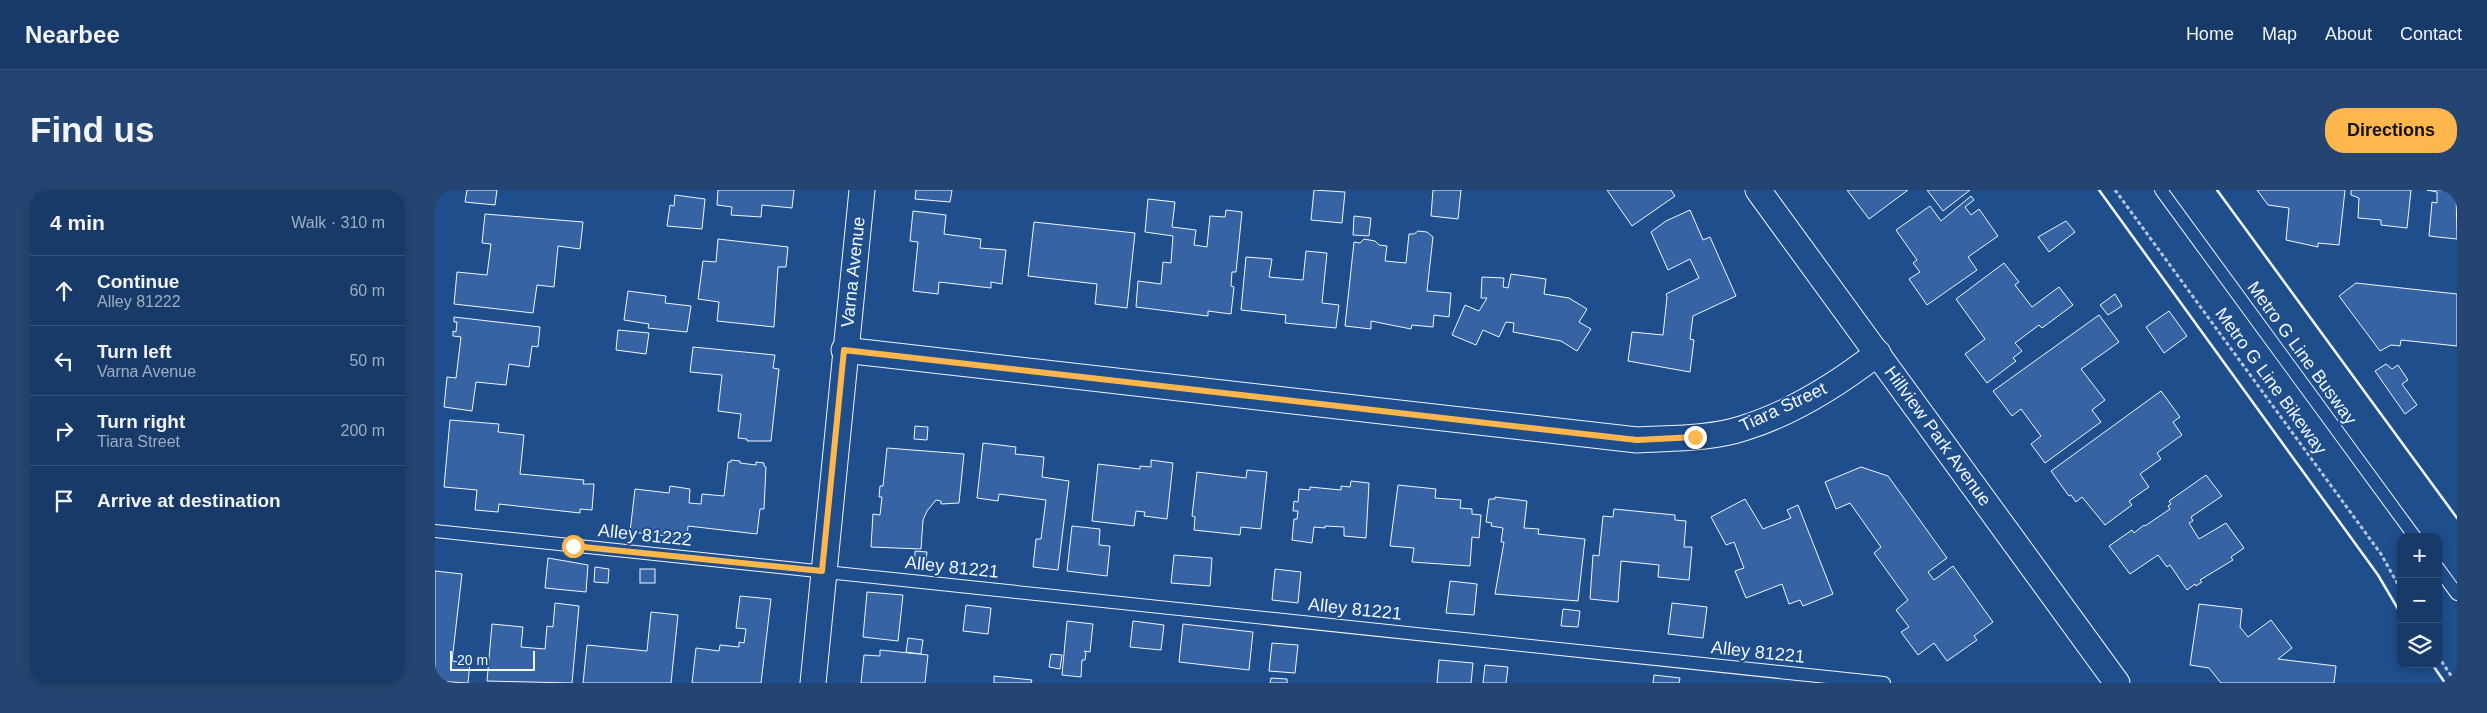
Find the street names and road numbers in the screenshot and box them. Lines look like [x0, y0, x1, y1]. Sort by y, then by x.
street label: Varna Avenue [837, 216, 869, 328]
street label: Metro G Line Busway [2243, 278, 2361, 428]
street label: Metro G Line Bikeway [2211, 304, 2331, 458]
street label: Hillview Park Avenue [1881, 362, 1995, 510]
street label: Tiara Street [1736, 378, 1830, 436]
street label: Alley 81222 [597, 520, 693, 550]
street label: Alley 81221 [904, 552, 1000, 582]
street label: Alley 81221 [1307, 594, 1403, 624]
street label: Alley 81221 [1710, 637, 1806, 667]

